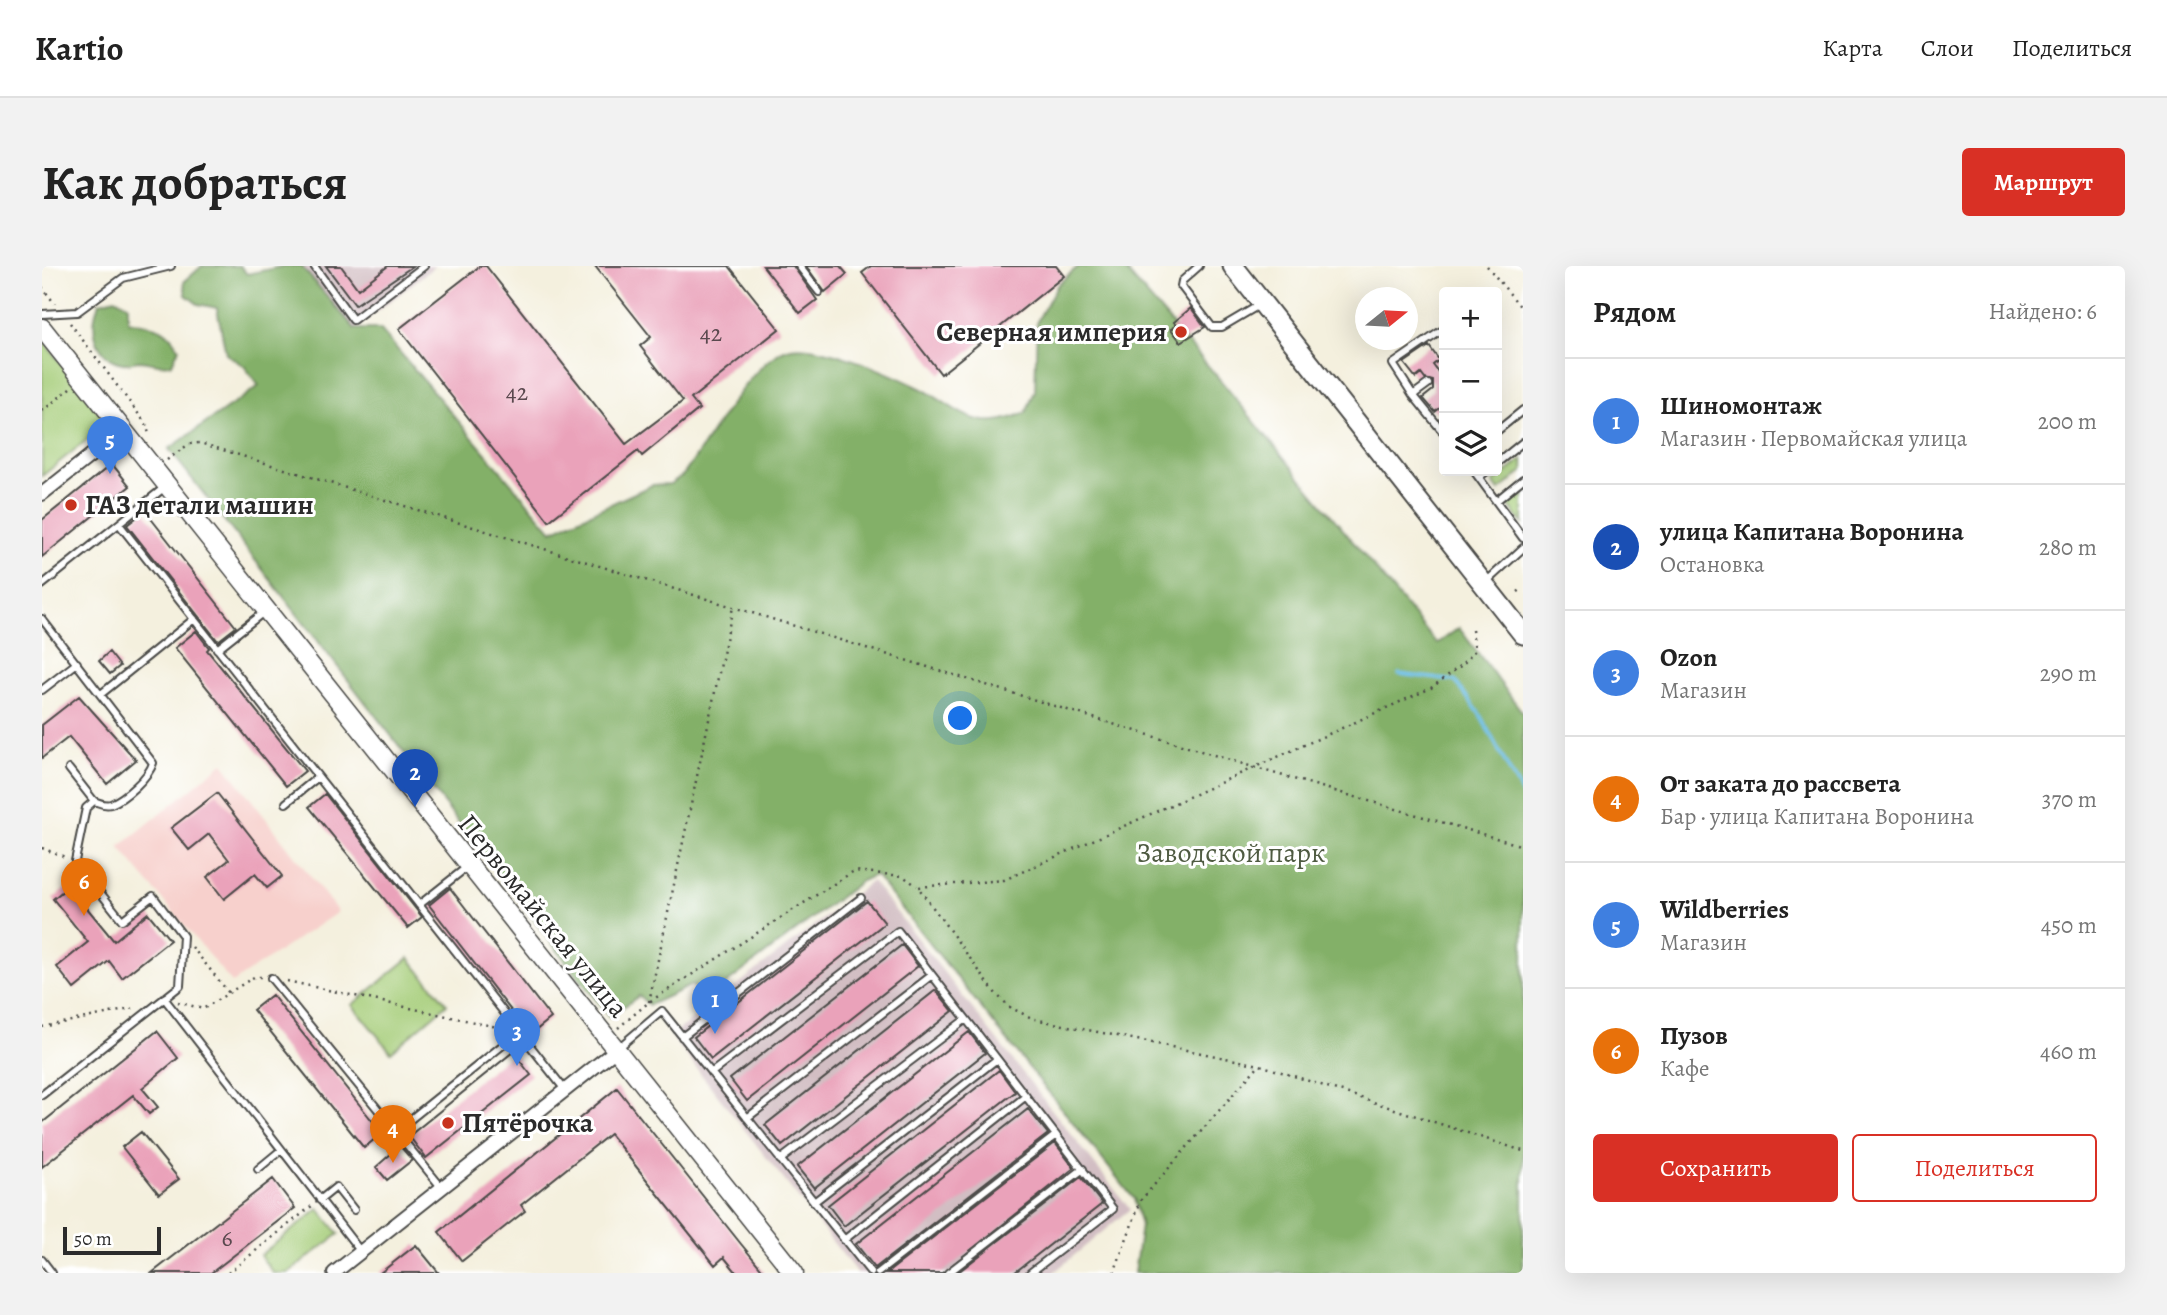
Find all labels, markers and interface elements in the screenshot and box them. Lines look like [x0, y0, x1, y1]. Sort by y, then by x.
text: Kartio [35, 26, 123, 71]
text: Карта [1822, 32, 1883, 64]
text: Слои [1921, 32, 1974, 64]
text: Поделиться [2012, 32, 2132, 64]
button: Маршрут [1962, 148, 2125, 216]
text: Как добраться [42, 149, 348, 216]
north arrow [1355, 287, 1418, 350]
map controls [1439, 287, 1502, 476]
button: + [1439, 287, 1502, 350]
text: Рядом [1593, 292, 1676, 332]
text: Найдено: 6 [1989, 296, 2097, 327]
place label: Северная империя [936, 313, 1167, 351]
house number: 42 [700, 317, 722, 349]
marker: Северная империя [1173, 324, 1189, 340]
button: − [1439, 350, 1502, 413]
house number: 42 [506, 376, 528, 408]
text: Шиномонтаж [1660, 388, 1822, 423]
text: 1 [1612, 406, 1620, 437]
text: 200 m [2038, 406, 2097, 437]
button: layers [1439, 413, 1502, 476]
pin: 5 [87, 416, 133, 474]
text: Магазин · Первомайская улица [1660, 423, 1967, 454]
place label: ГАЗ детали машин [85, 486, 314, 524]
marker: ГАЗ детали машин [63, 497, 79, 513]
text: улица Капитана Воронина [1660, 514, 1964, 549]
text: 2 [1610, 532, 1622, 563]
text: 280 m [2039, 532, 2097, 563]
text: Остановка [1660, 549, 1765, 580]
text: Ozon [1660, 640, 1718, 675]
text: 3 [1611, 658, 1621, 689]
text: 290 m [2040, 658, 2097, 689]
text: Магазин [1660, 675, 1747, 706]
your location [943, 701, 977, 735]
pin: 2 [392, 749, 438, 807]
text: От заката до рассвета [1660, 766, 1901, 801]
text: 4 [1611, 784, 1621, 815]
text: 370 m [2042, 784, 2097, 815]
text: Бар · улица Капитана Воронина [1660, 801, 1974, 832]
street label: Первомайская улица [449, 806, 637, 1026]
park label: Заводской парк [1136, 834, 1326, 872]
pin: 6 [61, 858, 107, 916]
text: Wildberries [1660, 892, 1789, 927]
text: 5 [1611, 910, 1621, 941]
text: 450 m [2041, 910, 2097, 941]
text: Магазин [1660, 927, 1747, 958]
pin: 1 [692, 976, 738, 1034]
pin: 3 [494, 1008, 540, 1066]
text: Пузов [1660, 1018, 1728, 1053]
text: 6 [1611, 1036, 1621, 1067]
text: 460 m [2040, 1036, 2097, 1067]
text: Кафе [1660, 1053, 1710, 1084]
place label: Пятёрочка [462, 1104, 594, 1142]
pin: 4 [370, 1105, 416, 1163]
marker: Пятёрочка [440, 1115, 456, 1131]
button: Сохранить [1593, 1134, 1838, 1202]
button: Поделиться [1852, 1134, 2097, 1202]
house number: 6 [221, 1222, 233, 1254]
scale bar [63, 1224, 161, 1256]
text: 50 m [74, 1226, 112, 1252]

